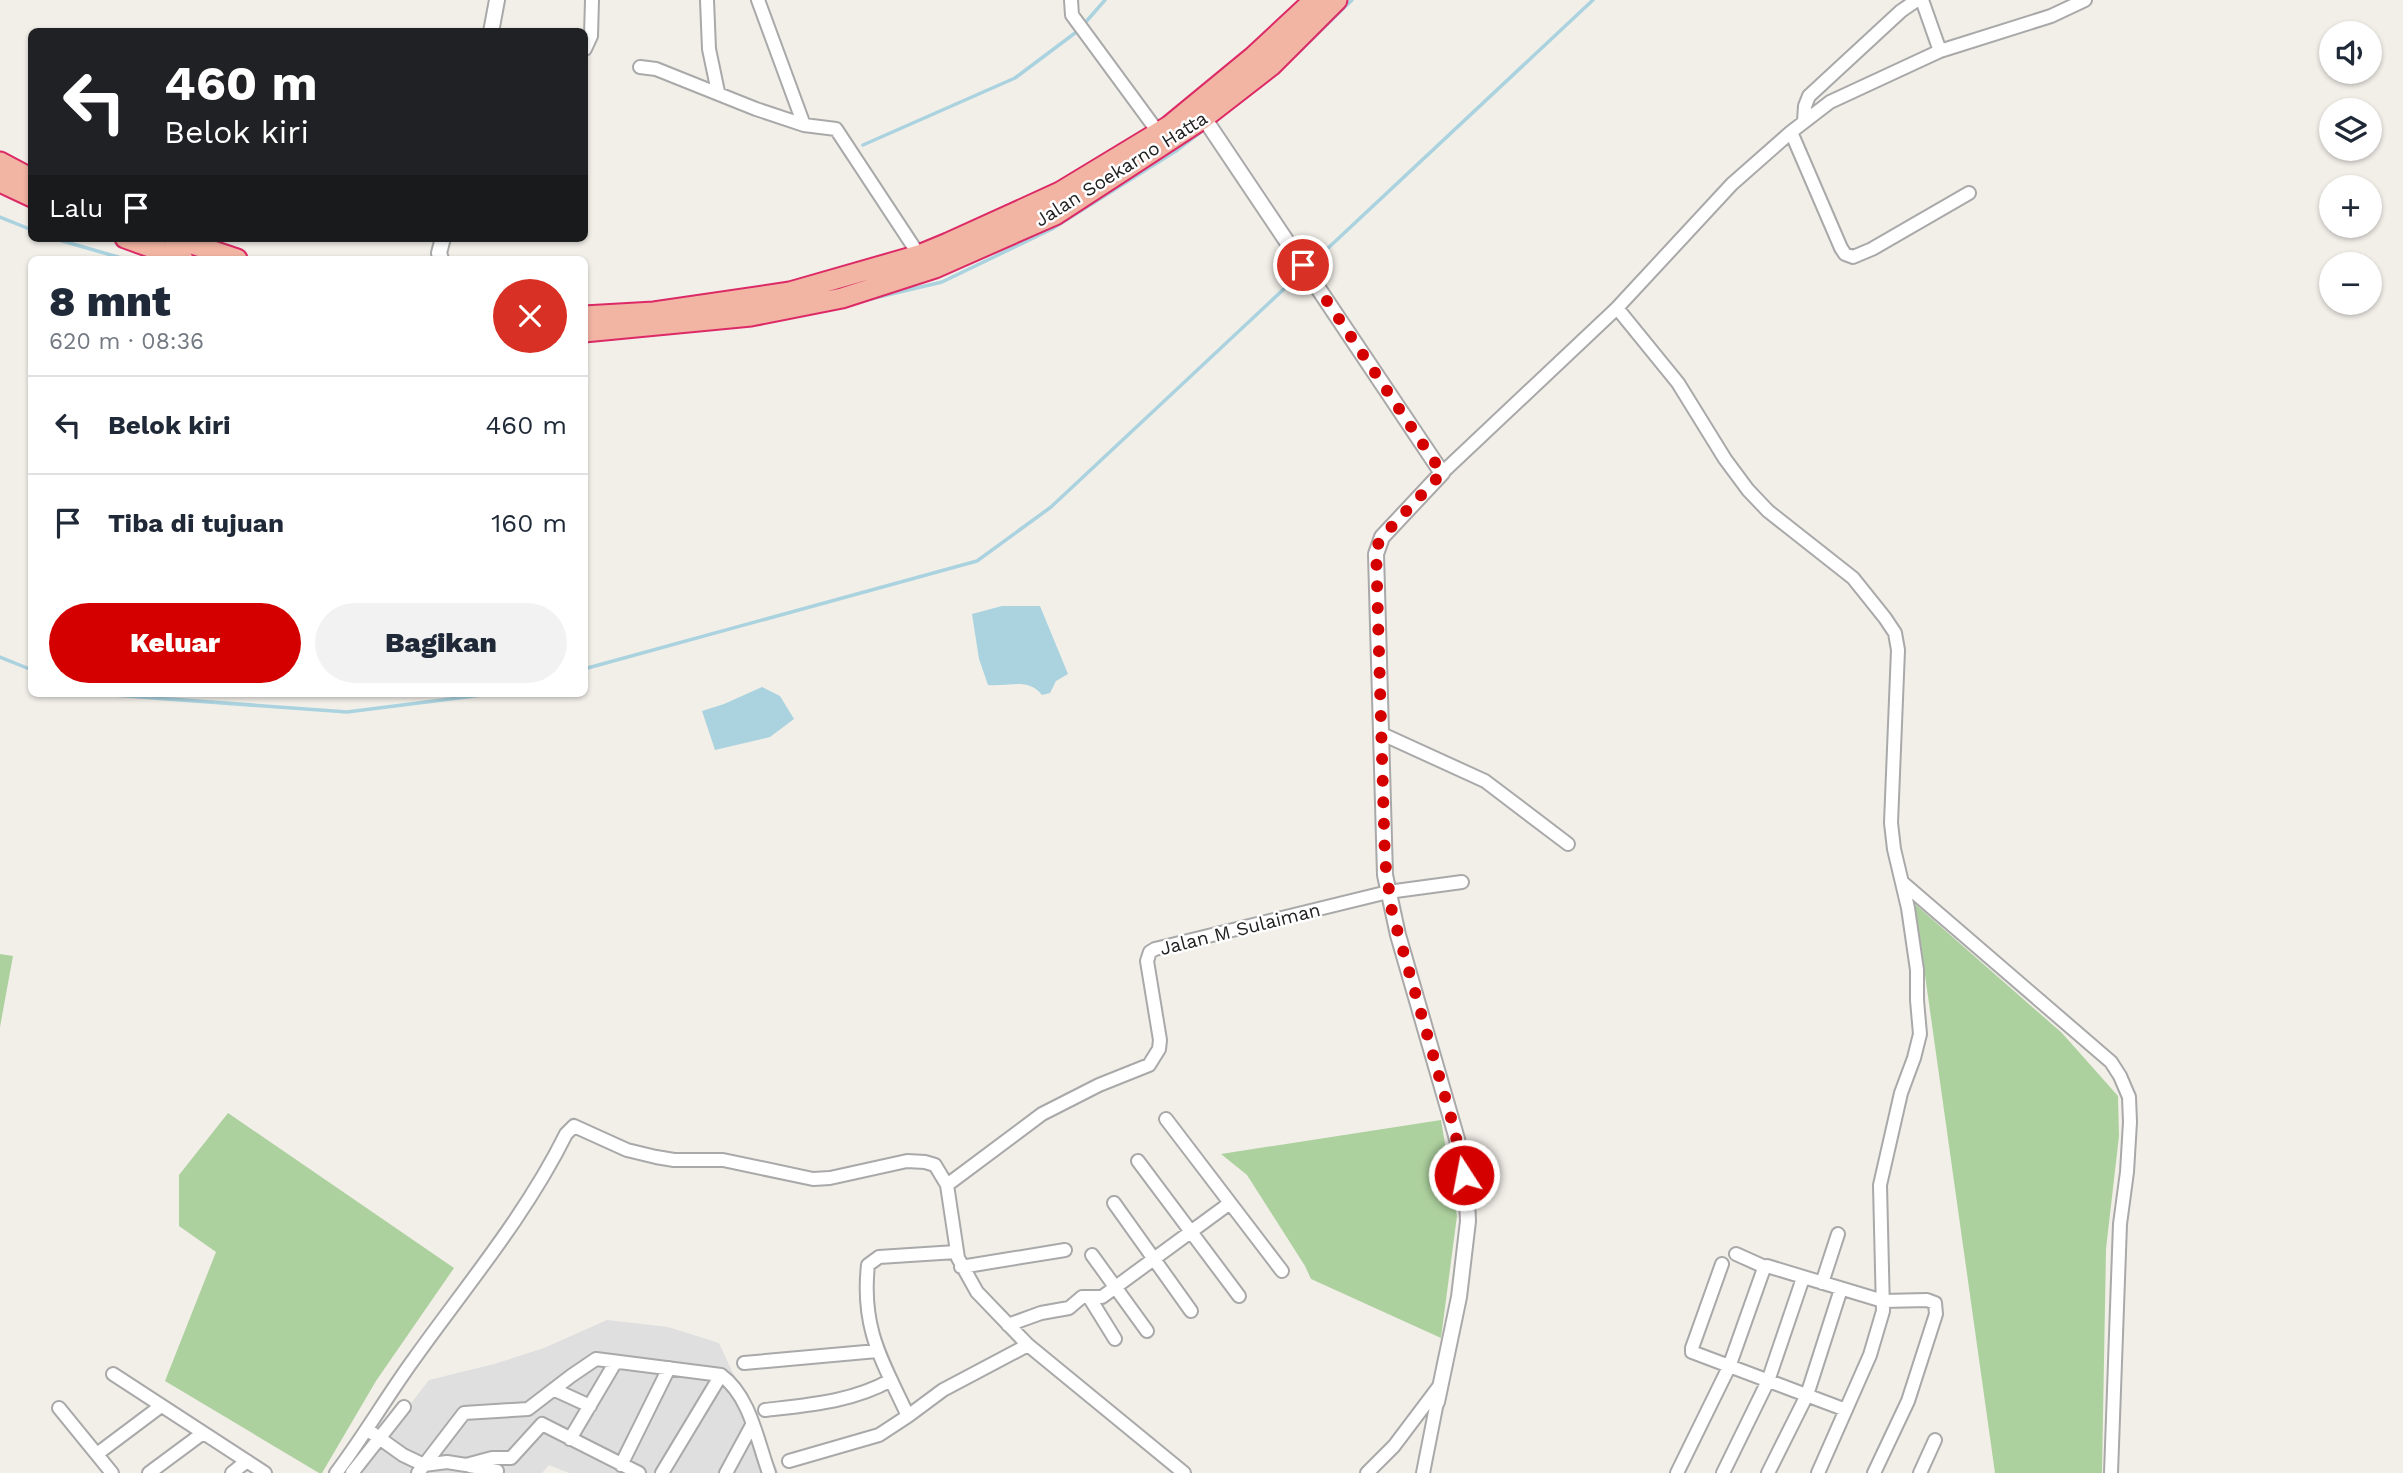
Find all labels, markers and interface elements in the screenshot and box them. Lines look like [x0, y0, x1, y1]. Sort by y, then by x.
map controls [2319, 21, 2382, 315]
button: sound [2319, 21, 2382, 84]
text: 460 m [164, 54, 318, 112]
icon: left [49, 56, 140, 147]
button: layers [2319, 98, 2382, 161]
street label: Jalan Soekarno Hatta [1031, 106, 1212, 231]
text: Belok kiri [164, 113, 309, 151]
button: + [2319, 175, 2382, 238]
icon: arrive [117, 189, 155, 227]
text: Lalu [49, 193, 103, 223]
pin [1273, 235, 1333, 295]
icon: arrive [1284, 246, 1322, 284]
button: − [2319, 252, 2382, 315]
text: 8 mnt [49, 277, 171, 326]
button: close [493, 279, 567, 353]
text: 620 m · 08:36 [49, 328, 204, 355]
icon: left [49, 406, 87, 444]
text: Belok kiri [108, 410, 231, 440]
text: 460 m [485, 410, 567, 440]
icon: arrive [49, 504, 87, 542]
text: Tiba di tujuan [108, 508, 284, 538]
text: 160 m [491, 508, 567, 538]
button: Keluar [49, 603, 301, 683]
button: Bagikan [315, 603, 567, 683]
street label: Jalan M Sulaiman [1157, 898, 1323, 960]
position arrow [1427, 1138, 1501, 1212]

